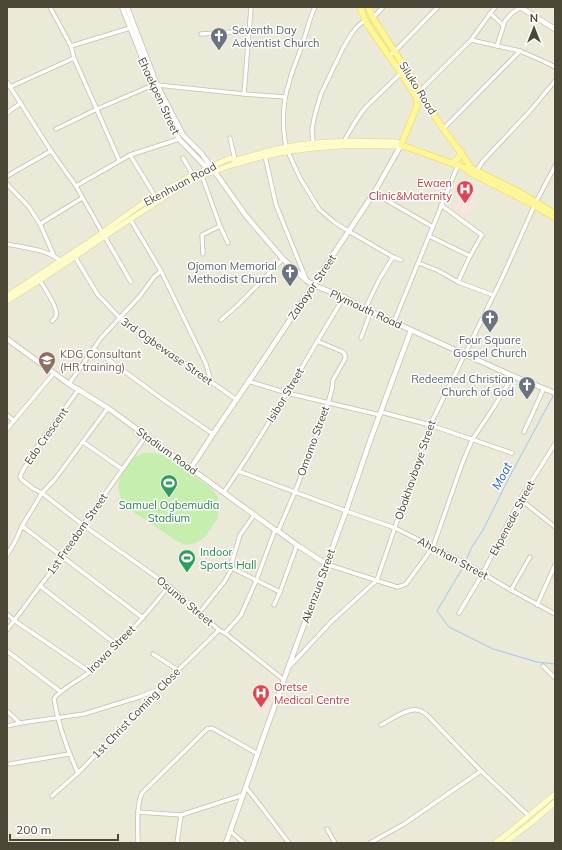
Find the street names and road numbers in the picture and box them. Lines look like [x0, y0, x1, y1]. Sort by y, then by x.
street label: Ehaekpen Street [135, 55, 183, 137]
street label: Siluko Road [396, 59, 440, 117]
street label: Ekenhuan Road [141, 159, 219, 209]
street label: Zabayor Street [285, 252, 339, 322]
street label: Plymouth Road [328, 286, 404, 332]
street label: 3rd Ogbewase Street [119, 314, 216, 388]
street label: Isibor Street [263, 365, 307, 425]
street label: Omomo Street [294, 404, 332, 478]
street label: Edo Crescent [21, 405, 71, 467]
street label: Obakhavbaye Street [391, 418, 439, 522]
street label: Stadium Road [134, 424, 200, 478]
street label: Ekpenede Street [486, 478, 538, 558]
street label: 1st Freedom Street [44, 490, 110, 578]
street label: Ahorhan Street [415, 534, 491, 582]
street label: Akenzua Street [298, 547, 338, 625]
street label: Osuma Street [154, 573, 216, 629]
street label: Irowa Street [84, 622, 138, 676]
street label: 1st Christ Coming Close [89, 665, 183, 761]

